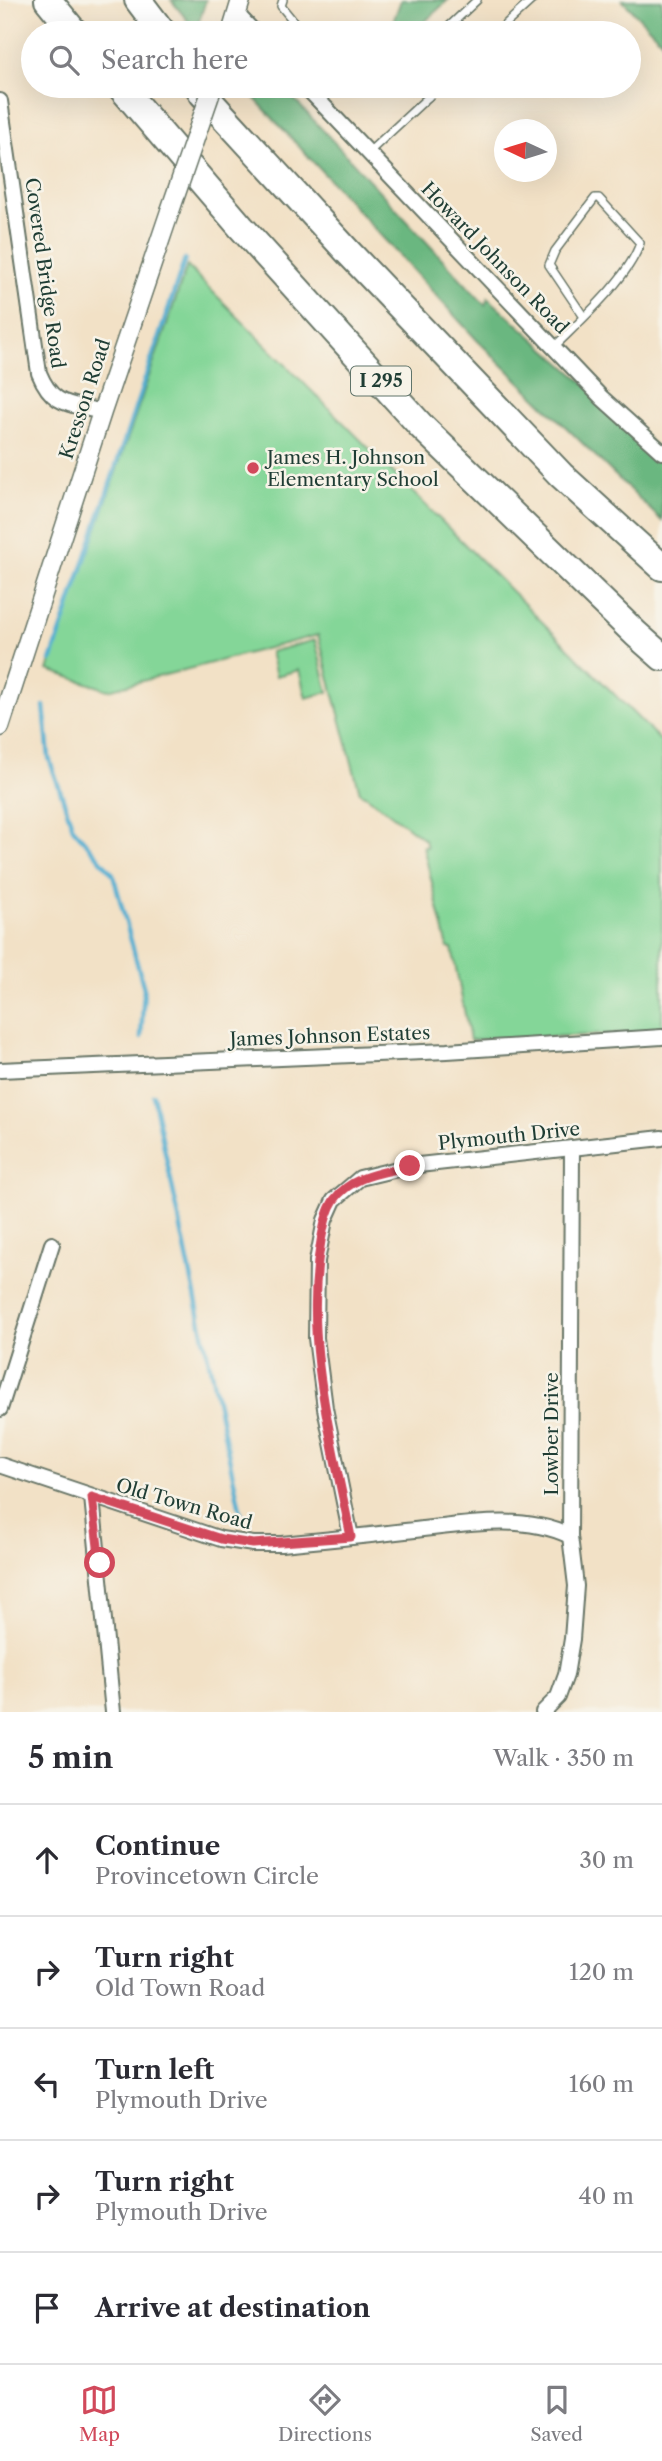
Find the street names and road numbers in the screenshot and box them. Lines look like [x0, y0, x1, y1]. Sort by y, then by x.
street label: Covered Bridge Road [20, 176, 70, 370]
street label: Howard Johnson Road [416, 177, 574, 339]
street label: Kresson Road [55, 335, 115, 462]
road number: I 295 [351, 366, 411, 396]
street label: James Johnson Estates [226, 1021, 431, 1051]
street label: Plymouth Drive [437, 1117, 581, 1155]
street label: Lowber Drive [540, 1372, 563, 1496]
street label: Old Town Road [113, 1474, 255, 1535]

